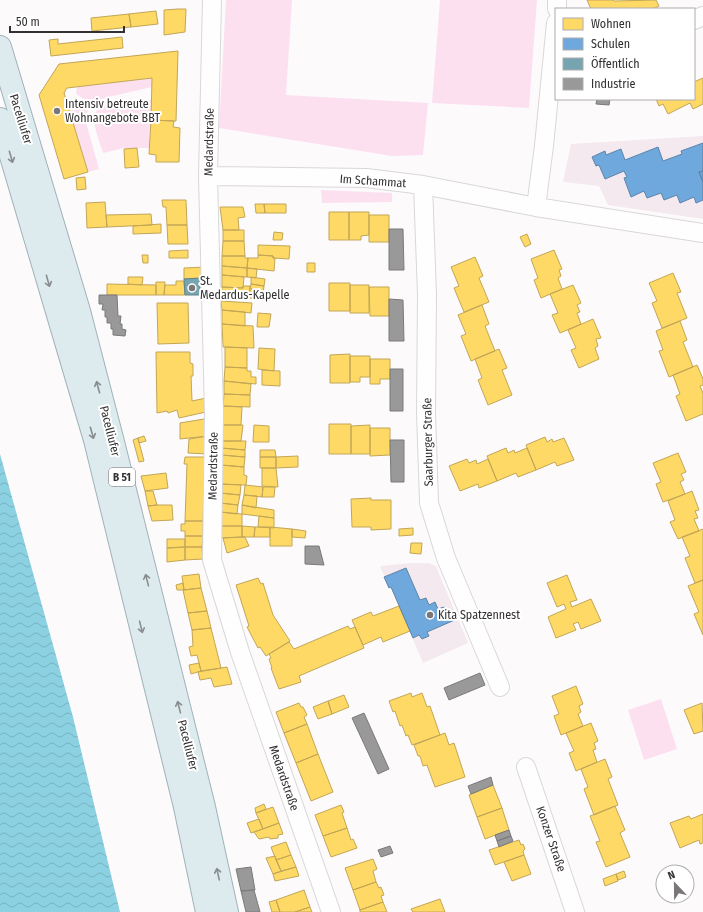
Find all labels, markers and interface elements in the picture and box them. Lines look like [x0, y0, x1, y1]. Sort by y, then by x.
scale bar [10, 8, 124, 34]
legend [555, 8, 695, 100]
text: 50 m [16, 15, 40, 29]
text: Wohnen [591, 17, 631, 31]
text: Schulen [591, 37, 630, 51]
text: Öffentlich [591, 55, 639, 71]
text: Industrie [591, 77, 635, 91]
street label: Pacelliufer [7, 92, 35, 147]
place label: Intensiv betreute Wohnangebote BBT [65, 97, 160, 125]
marker: Intensiv betreute Wohnangebote BBT [52, 106, 62, 116]
street label: Medardstraße [201, 108, 217, 176]
one-way arrow [8, 150, 15, 163]
street label: Im Schammat [339, 172, 407, 190]
place label: St. Medardus-Kapelle [200, 274, 289, 302]
one-way arrow [45, 275, 52, 288]
marker: St. Medardus-Kapelle [187, 283, 197, 293]
one-way arrow [94, 380, 102, 393]
street label: Saarburger Straße [420, 397, 436, 487]
street label: Pacelliufer [97, 404, 123, 459]
one-way arrow [89, 426, 96, 439]
street label: Medardstraße [205, 432, 221, 500]
road number: B 51 [109, 468, 135, 486]
one-way arrow [143, 574, 151, 587]
place label: Kita Spatzennest [438, 608, 520, 622]
marker: Kita Spatzennest [425, 610, 435, 620]
one-way arrow [137, 620, 145, 633]
one-way arrow [174, 700, 182, 713]
street label: Pacelliufer [175, 718, 201, 773]
street label: Medardstraße [266, 743, 302, 813]
street label: Konzer Straße [533, 804, 569, 874]
north arrow [655, 864, 695, 904]
one-way arrow [214, 868, 222, 881]
text: N [666, 868, 677, 882]

